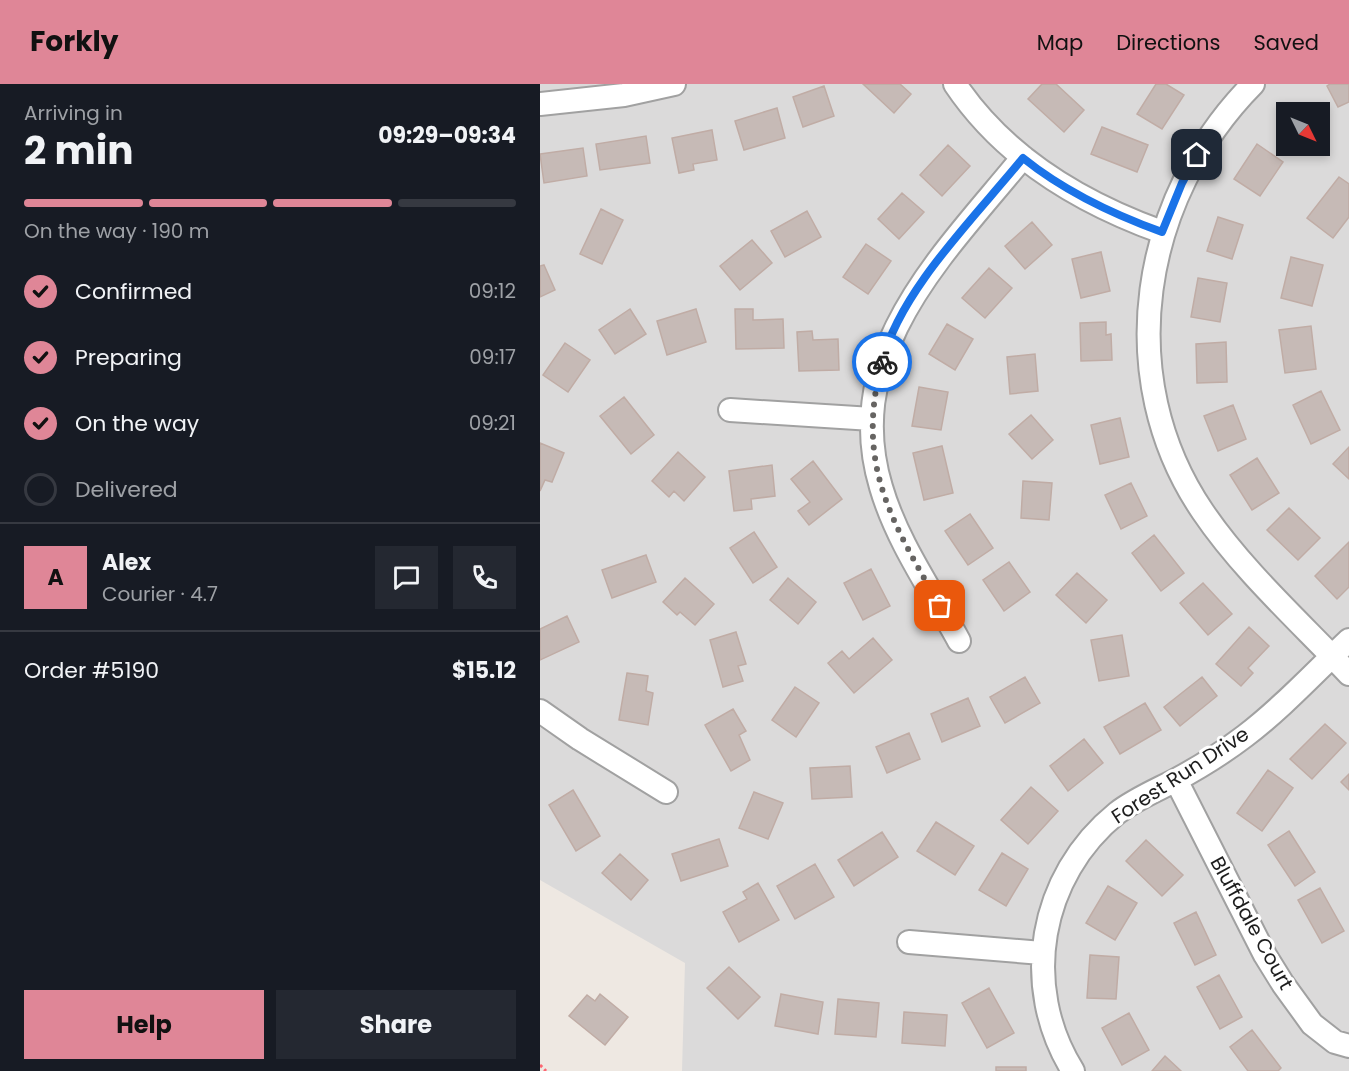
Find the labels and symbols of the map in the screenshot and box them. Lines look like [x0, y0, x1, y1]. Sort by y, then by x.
north arrow [1276, 102, 1330, 156]
pin [1171, 129, 1222, 180]
courier [852, 332, 912, 392]
pin [914, 580, 965, 631]
street label: Forest Run Drive [1106, 720, 1254, 830]
street label: Bluffdale Court [1204, 851, 1300, 995]

